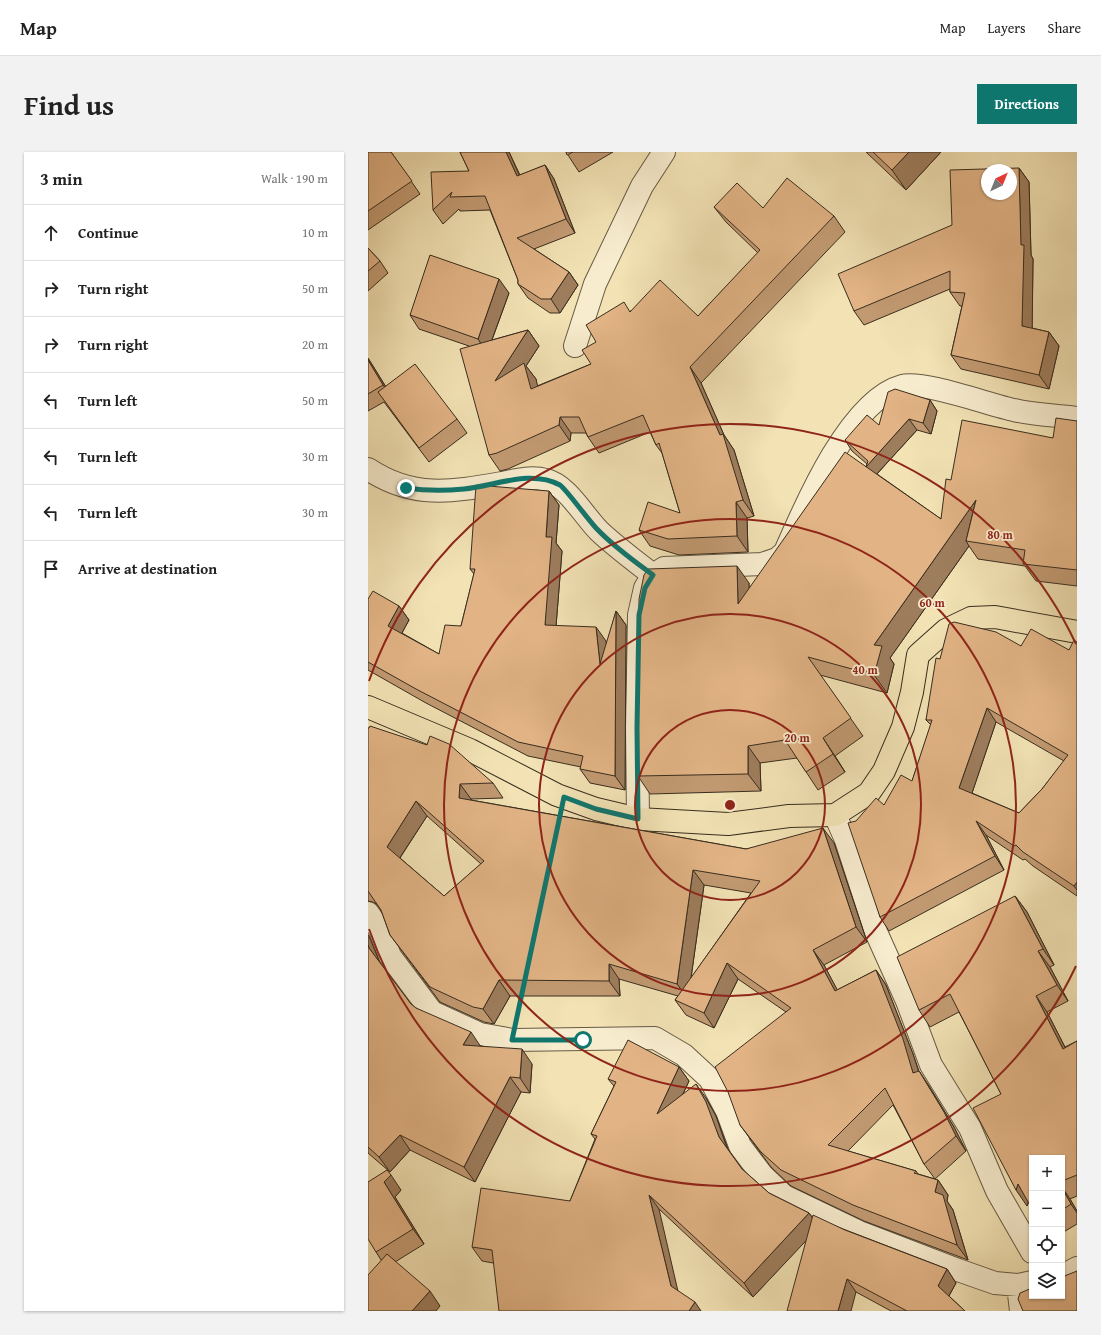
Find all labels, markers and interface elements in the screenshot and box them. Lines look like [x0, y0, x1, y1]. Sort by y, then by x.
text: Map [20, 14, 57, 42]
text: Map [940, 18, 966, 38]
text: Layers [988, 18, 1026, 38]
text: Share [1048, 18, 1081, 38]
text: Find us [24, 84, 114, 125]
button: Directions [977, 84, 1077, 124]
north arrow [981, 164, 1017, 200]
text: 3 min [40, 166, 82, 191]
text: Walk · 190 m [261, 169, 328, 188]
icon: ahead [40, 222, 62, 244]
text: Continue [78, 222, 139, 243]
text: 10 m [302, 223, 328, 242]
icon: right [40, 278, 62, 300]
text: Turn right [78, 278, 149, 299]
text: 50 m [302, 279, 328, 298]
icon: right [40, 334, 62, 356]
text: Turn right [78, 334, 149, 355]
text: 20 m [302, 335, 328, 354]
icon: left [40, 390, 62, 412]
text: Turn left [78, 390, 137, 411]
text: 50 m [302, 391, 328, 410]
icon: left [40, 446, 62, 468]
text: Turn left [78, 446, 137, 467]
text: 30 m [302, 447, 328, 466]
route end [397, 479, 415, 497]
icon: left [40, 502, 62, 524]
text: Turn left [78, 502, 137, 523]
text: 30 m [302, 503, 328, 522]
text: 80 m [987, 526, 1013, 543]
icon: arrive [40, 558, 62, 580]
text: Arrive at destination [78, 558, 217, 579]
text: 60 m [919, 594, 945, 611]
text: 40 m [852, 661, 878, 678]
text: 20 m [784, 729, 810, 746]
centre of rings [723, 798, 737, 812]
route start [574, 1031, 592, 1049]
map controls [1029, 1155, 1065, 1299]
button: + [1029, 1155, 1065, 1191]
button: − [1029, 1191, 1065, 1227]
button: locate [1029, 1227, 1065, 1263]
button: layers [1029, 1263, 1065, 1299]

